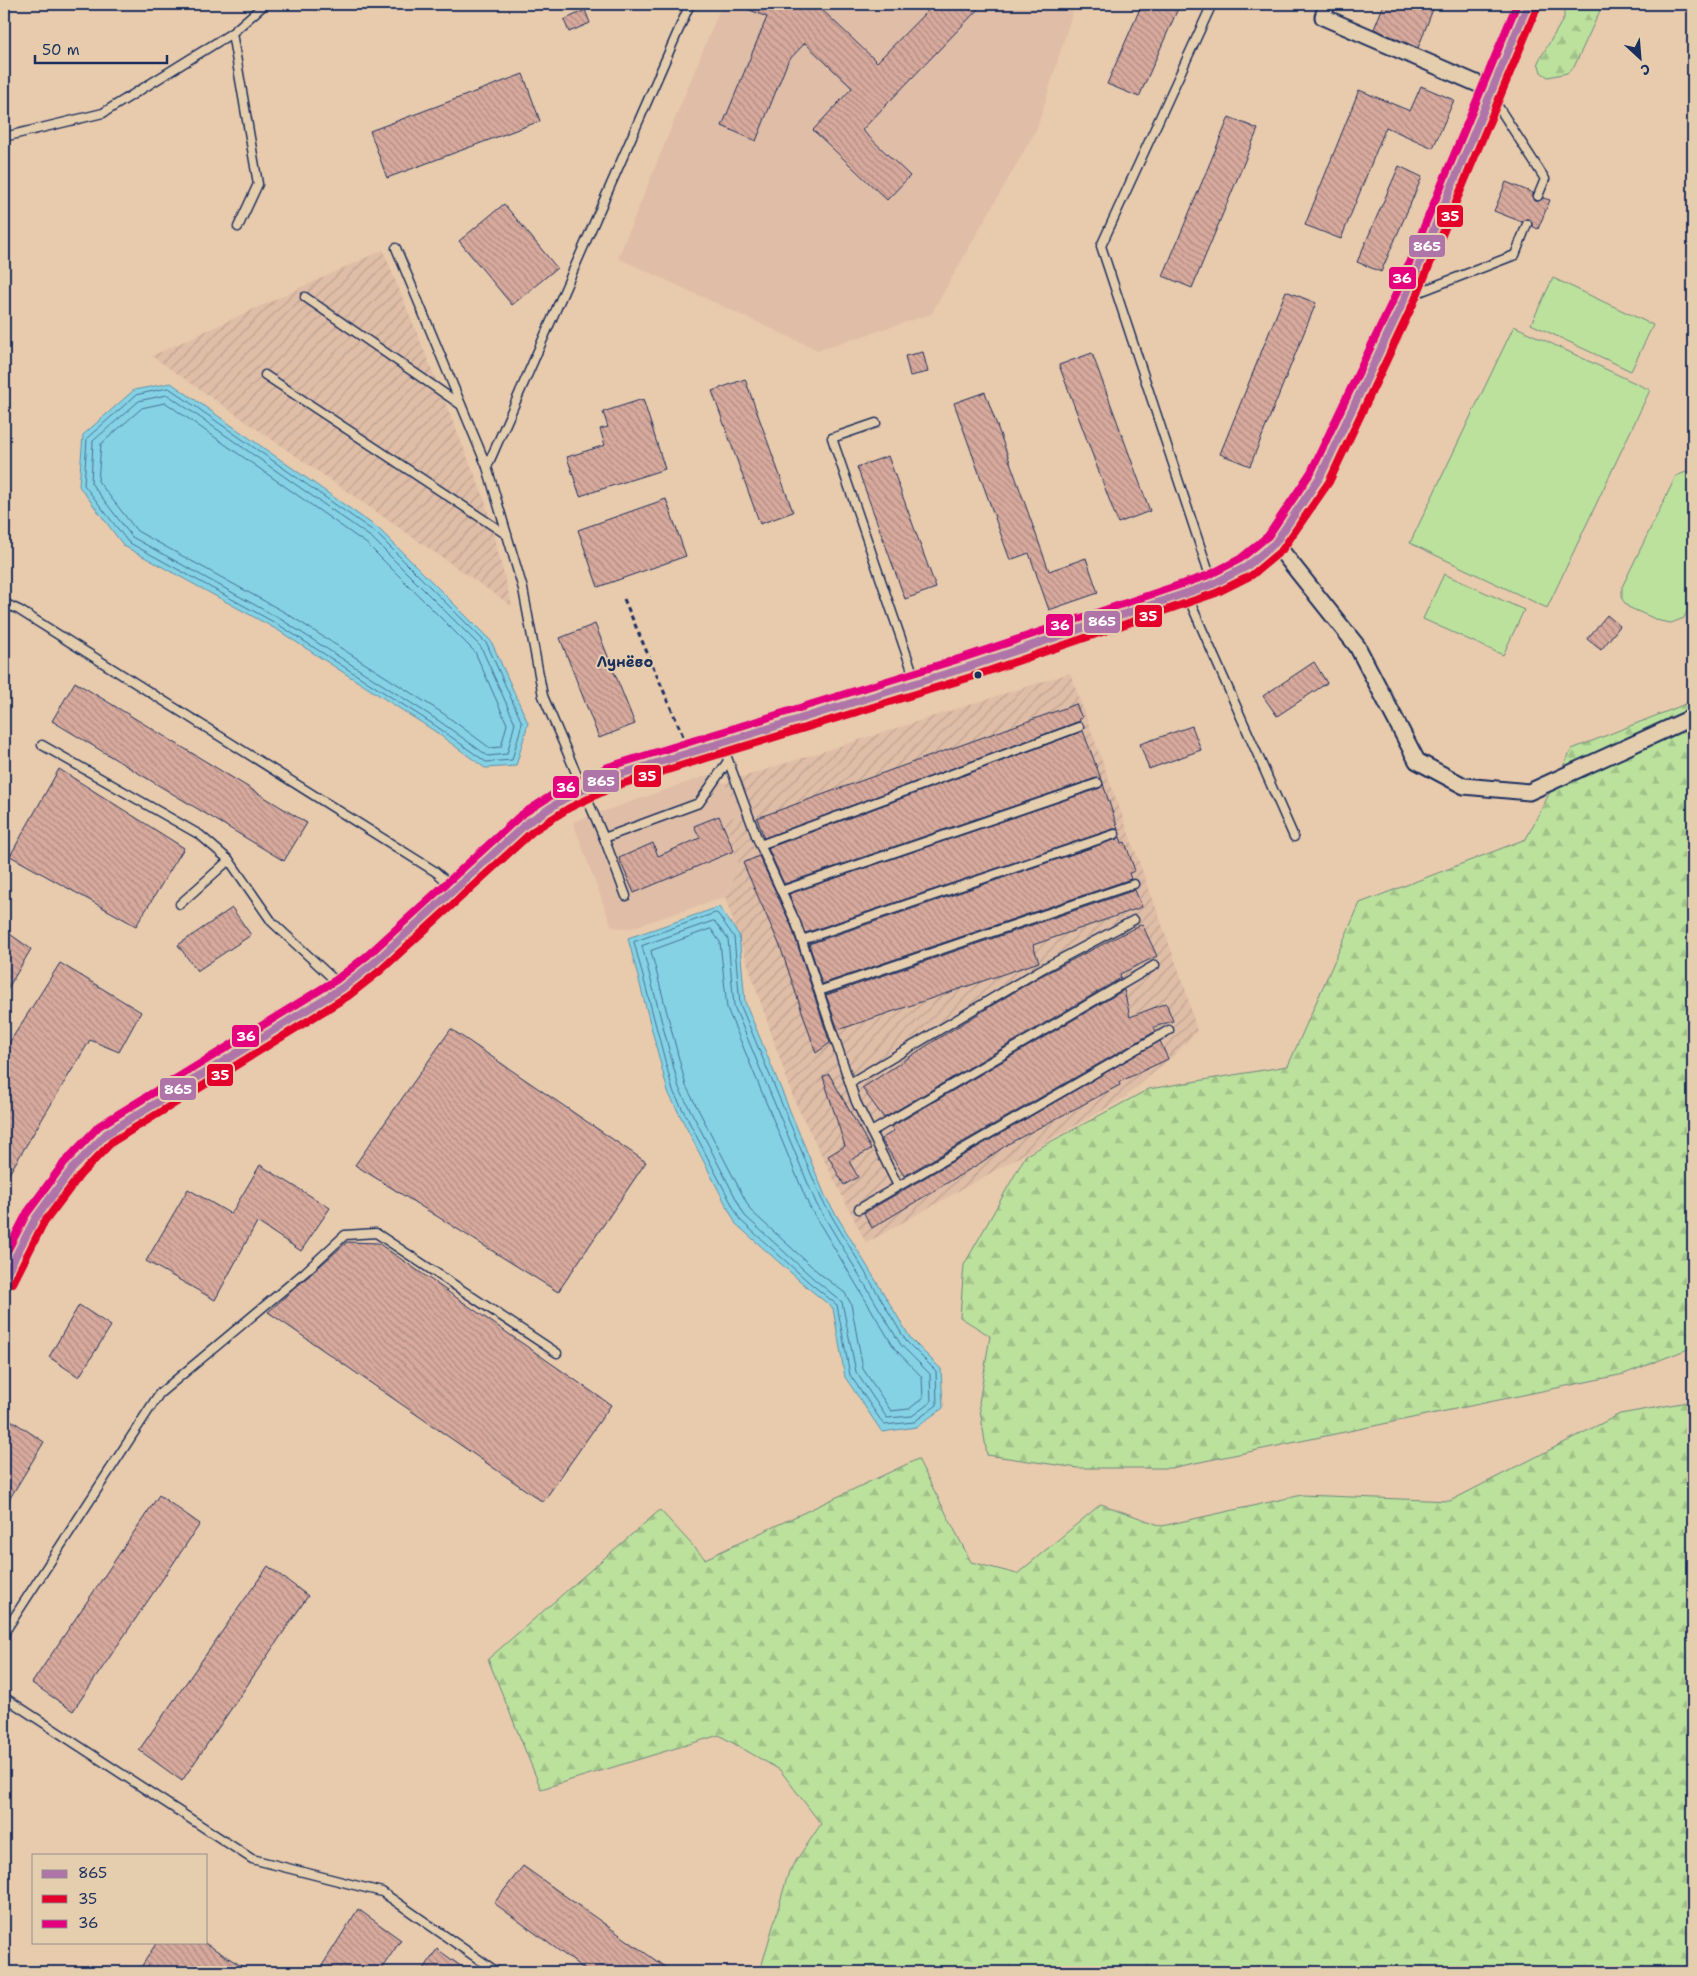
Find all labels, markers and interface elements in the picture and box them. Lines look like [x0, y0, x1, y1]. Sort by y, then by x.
scale bar [35, 32, 168, 64]
north arrow [1614, 32, 1664, 82]
text: 50 m [42, 40, 80, 60]
text: С [1638, 60, 1654, 80]
line badge: 35 [1436, 204, 1464, 228]
text: 35 [1441, 207, 1459, 225]
line badge: 865 [1408, 234, 1446, 258]
text: 865 [1413, 237, 1441, 255]
line badge: 36 [1388, 266, 1417, 290]
text: 36 [1392, 269, 1412, 287]
line badge: 35 [1134, 604, 1163, 628]
text: 35 [1139, 607, 1157, 625]
line badge: 865 [1083, 610, 1121, 634]
text: 865 [1088, 612, 1116, 630]
line badge: 36 [1045, 613, 1074, 637]
text: 36 [1050, 616, 1070, 634]
district label: Лунёво [597, 652, 653, 672]
unlabelled marker [973, 670, 983, 680]
line badge: 35 [633, 764, 662, 788]
text: 35 [638, 767, 656, 785]
line badge: 865 [582, 769, 620, 793]
text: 865 [587, 772, 615, 790]
line badge: 36 [552, 775, 580, 799]
text: 36 [556, 778, 576, 796]
line badge: 36 [231, 1024, 260, 1048]
text: 36 [236, 1027, 256, 1045]
line badge: 35 [206, 1063, 234, 1087]
text: 35 [211, 1066, 229, 1084]
line badge: 865 [159, 1077, 197, 1101]
text: 865 [164, 1080, 192, 1098]
legend [32, 1854, 208, 1944]
text: 865 [78, 1863, 107, 1883]
text: 35 [78, 1889, 97, 1909]
text: 36 [78, 1913, 99, 1933]

